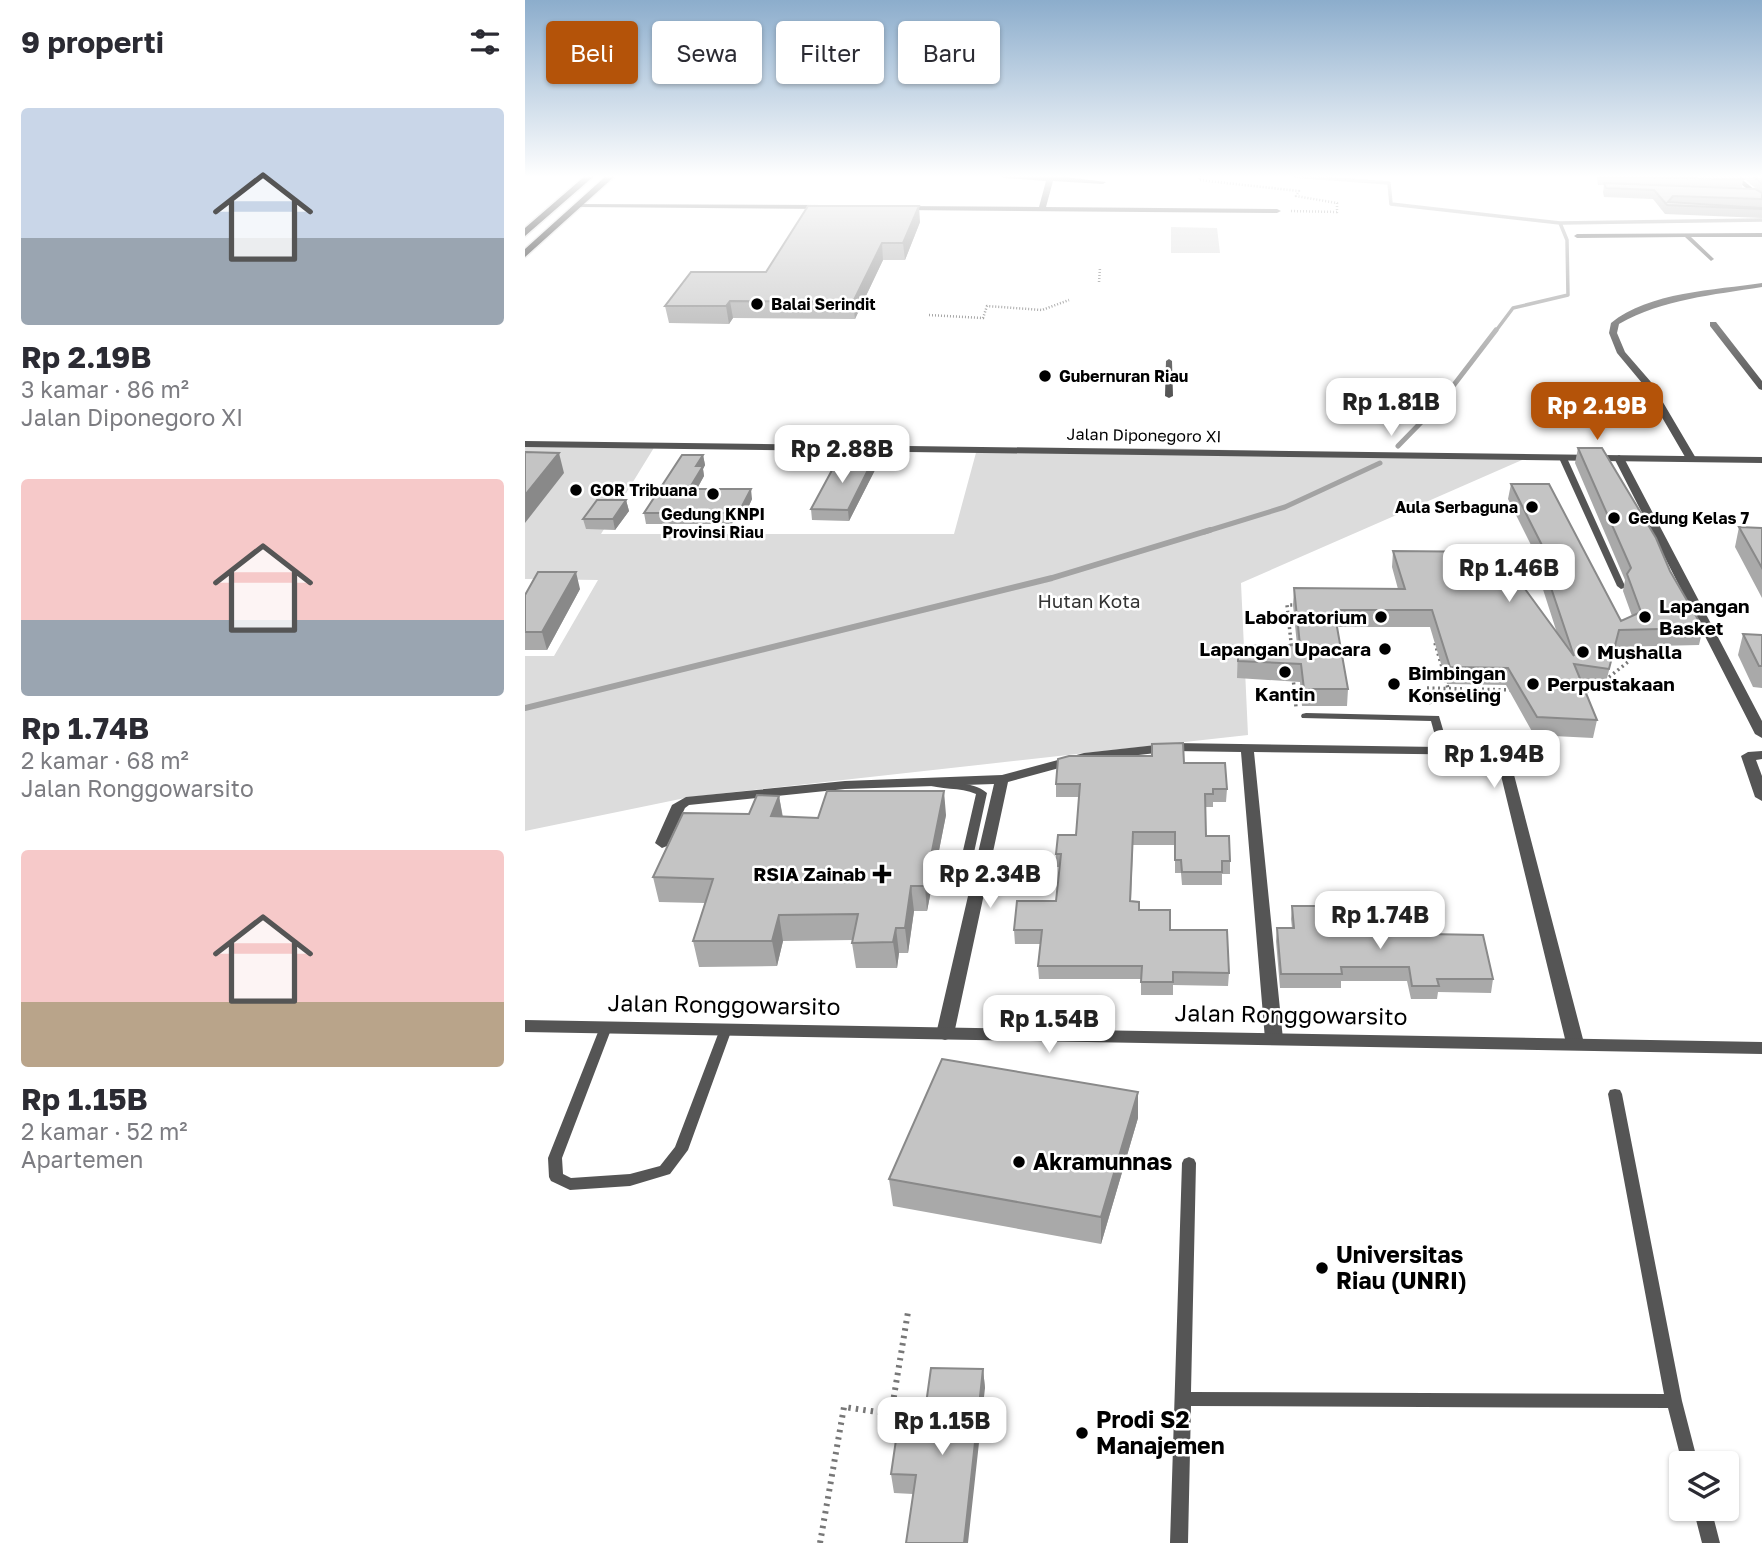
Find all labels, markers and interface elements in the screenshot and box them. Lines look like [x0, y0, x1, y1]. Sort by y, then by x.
chip: Beli [546, 21, 638, 84]
chip: Sewa [652, 21, 762, 84]
chip: Filter [776, 21, 884, 84]
chip: Baru [898, 21, 1000, 84]
icon: filters [466, 23, 504, 61]
text: 9 properti [21, 24, 164, 60]
icon: home [200, 154, 326, 280]
place label: Balai Serindit [771, 294, 876, 314]
marker: Balai Serindit [749, 296, 765, 312]
text: Rp 2.19B [21, 339, 151, 375]
place label: Gubernuran Riau [1059, 366, 1188, 386]
marker: Gubernuran Riau [1037, 368, 1053, 384]
text: 3 kamar · 86 m² [21, 375, 189, 403]
pin: Rp 1.81B [1319, 378, 1463, 438]
pin: Rp 2.19B [1525, 382, 1669, 442]
text: Rp 1.81B [1342, 387, 1440, 415]
text: Rp 2.19B [1547, 391, 1647, 419]
text: Jalan Diponegoro XI [21, 403, 243, 431]
street label: Jalan Diponegoro XI [1066, 424, 1222, 446]
pin: Rp 2.88B [770, 426, 914, 485]
text: Rp 2.88B [791, 434, 893, 462]
place label: GOR Tribuana [590, 480, 697, 500]
marker: GOR Tribuana [568, 482, 584, 498]
marker: Gedung KNPI Provinsi Riau [705, 486, 721, 502]
place label: Aula Serbaguna [1395, 497, 1518, 517]
marker: Aula Serbaguna [1524, 499, 1540, 515]
place label: Gedung KNPI Provinsi Riau [661, 504, 765, 542]
place label: Gedung Kelas 7 [1628, 508, 1749, 528]
marker: Gedung Kelas 7 [1606, 510, 1622, 526]
icon: home [200, 525, 326, 651]
pin: Rp 1.46B [1437, 544, 1581, 604]
text: Rp 1.46B [1459, 553, 1559, 581]
park label: Hutan Kota [1037, 589, 1141, 612]
place label: Lapangan Basket [1659, 594, 1749, 639]
place label: Laboratorium [1244, 605, 1367, 628]
marker: Laboratorium [1373, 609, 1389, 625]
marker: Lapangan Basket [1637, 609, 1653, 625]
place label: Lapangan Upacara [1199, 637, 1371, 660]
place label: Mushalla [1597, 640, 1682, 663]
marker: Lapangan Upacara [1377, 641, 1393, 657]
marker: Mushalla [1575, 644, 1591, 660]
place label: Bimbingan Konseling [1408, 661, 1506, 706]
marker: Kantin [1277, 664, 1293, 680]
place label: Perpustakaan [1547, 672, 1675, 695]
marker: Bimbingan Konseling [1386, 676, 1402, 692]
marker: Perpustakaan [1525, 676, 1541, 692]
place label: Kantin [1255, 682, 1315, 705]
text: Rp 1.74B [21, 710, 149, 746]
pin: Rp 1.94B [1422, 730, 1566, 790]
text: Rp 1.94B [1444, 739, 1544, 767]
text: 2 kamar · 68 m² [21, 746, 189, 774]
text: Jalan Ronggowarsito [21, 774, 254, 802]
pin: Rp 2.34B [918, 850, 1062, 910]
text: Rp 2.34B [939, 859, 1041, 887]
place label: RSIA Zainab [753, 862, 866, 885]
marker: RSIA Zainab [872, 864, 892, 884]
pin: Rp 1.74B [1308, 892, 1452, 951]
icon: home [200, 896, 326, 1022]
text: Rp 1.74B [1331, 900, 1429, 928]
street label: Jalan Ronggowarsito [607, 988, 841, 1020]
pin: Rp 1.54B [977, 996, 1121, 1055]
street label: Jalan Ronggowarsito [1174, 998, 1408, 1030]
text: Rp 1.54B [999, 1004, 1099, 1032]
text: Rp 1.15B [21, 1081, 148, 1117]
text: 2 kamar · 52 m² [21, 1117, 188, 1145]
text: Apartemen [21, 1145, 143, 1173]
place label: Akramunnas [1033, 1147, 1173, 1175]
marker: Akramunnas [1011, 1154, 1027, 1170]
place label: Universitas Riau (UNRI) [1336, 1240, 1467, 1294]
marker: Universitas Riau (UNRI) [1314, 1260, 1330, 1276]
pin: Rp 1.15B [870, 1398, 1014, 1457]
place label: Prodi S2 Manajemen [1096, 1405, 1225, 1459]
text: Rp 1.15B [893, 1406, 991, 1434]
marker: Prodi S2 Manajemen [1074, 1425, 1090, 1441]
map controls [1669, 1451, 1739, 1521]
button: layers [1669, 1451, 1739, 1521]

